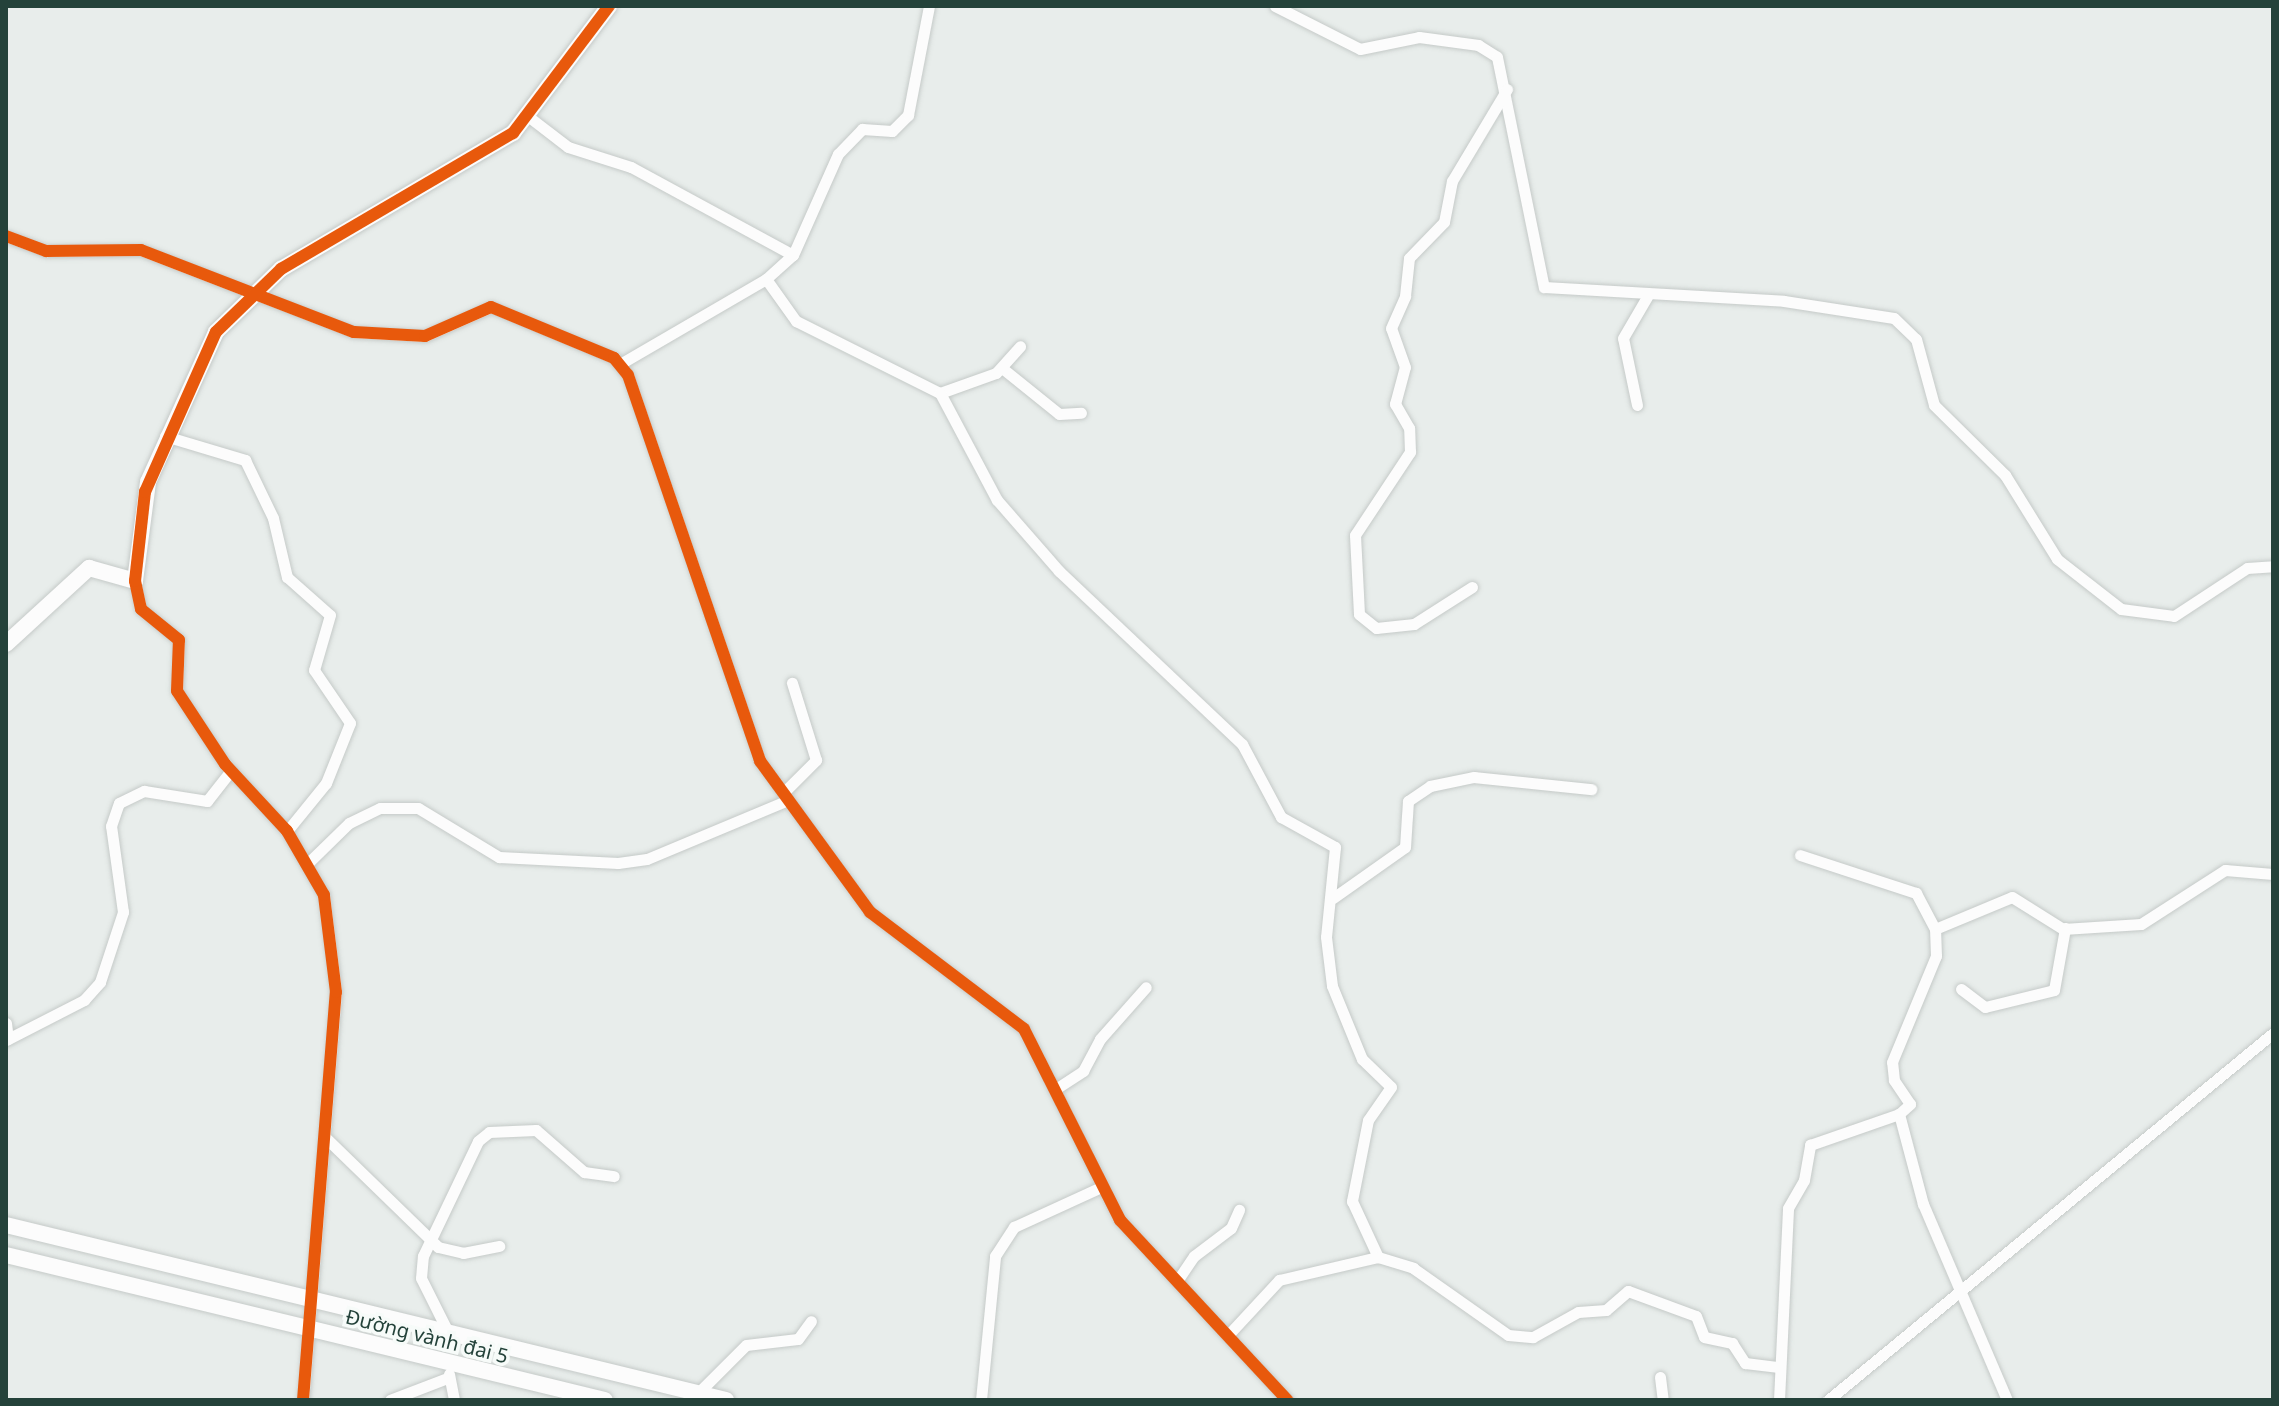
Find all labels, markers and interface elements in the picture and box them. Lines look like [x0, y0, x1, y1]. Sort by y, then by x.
street label: Đường vành đai 5 [343, 1304, 511, 1368]

